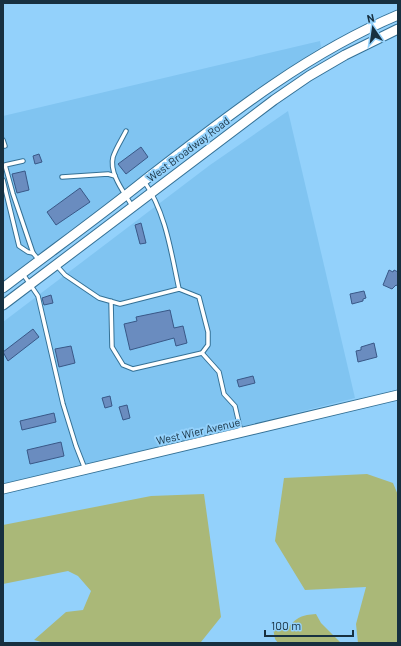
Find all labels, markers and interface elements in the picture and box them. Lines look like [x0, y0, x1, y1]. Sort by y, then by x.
north arrow [353, 8, 393, 48]
text: N [366, 11, 376, 25]
street label: West Broadway Road [144, 114, 232, 184]
street label: West Wier Avenue [155, 415, 241, 447]
scale bar [265, 612, 353, 638]
text: 100 m [271, 618, 301, 632]

